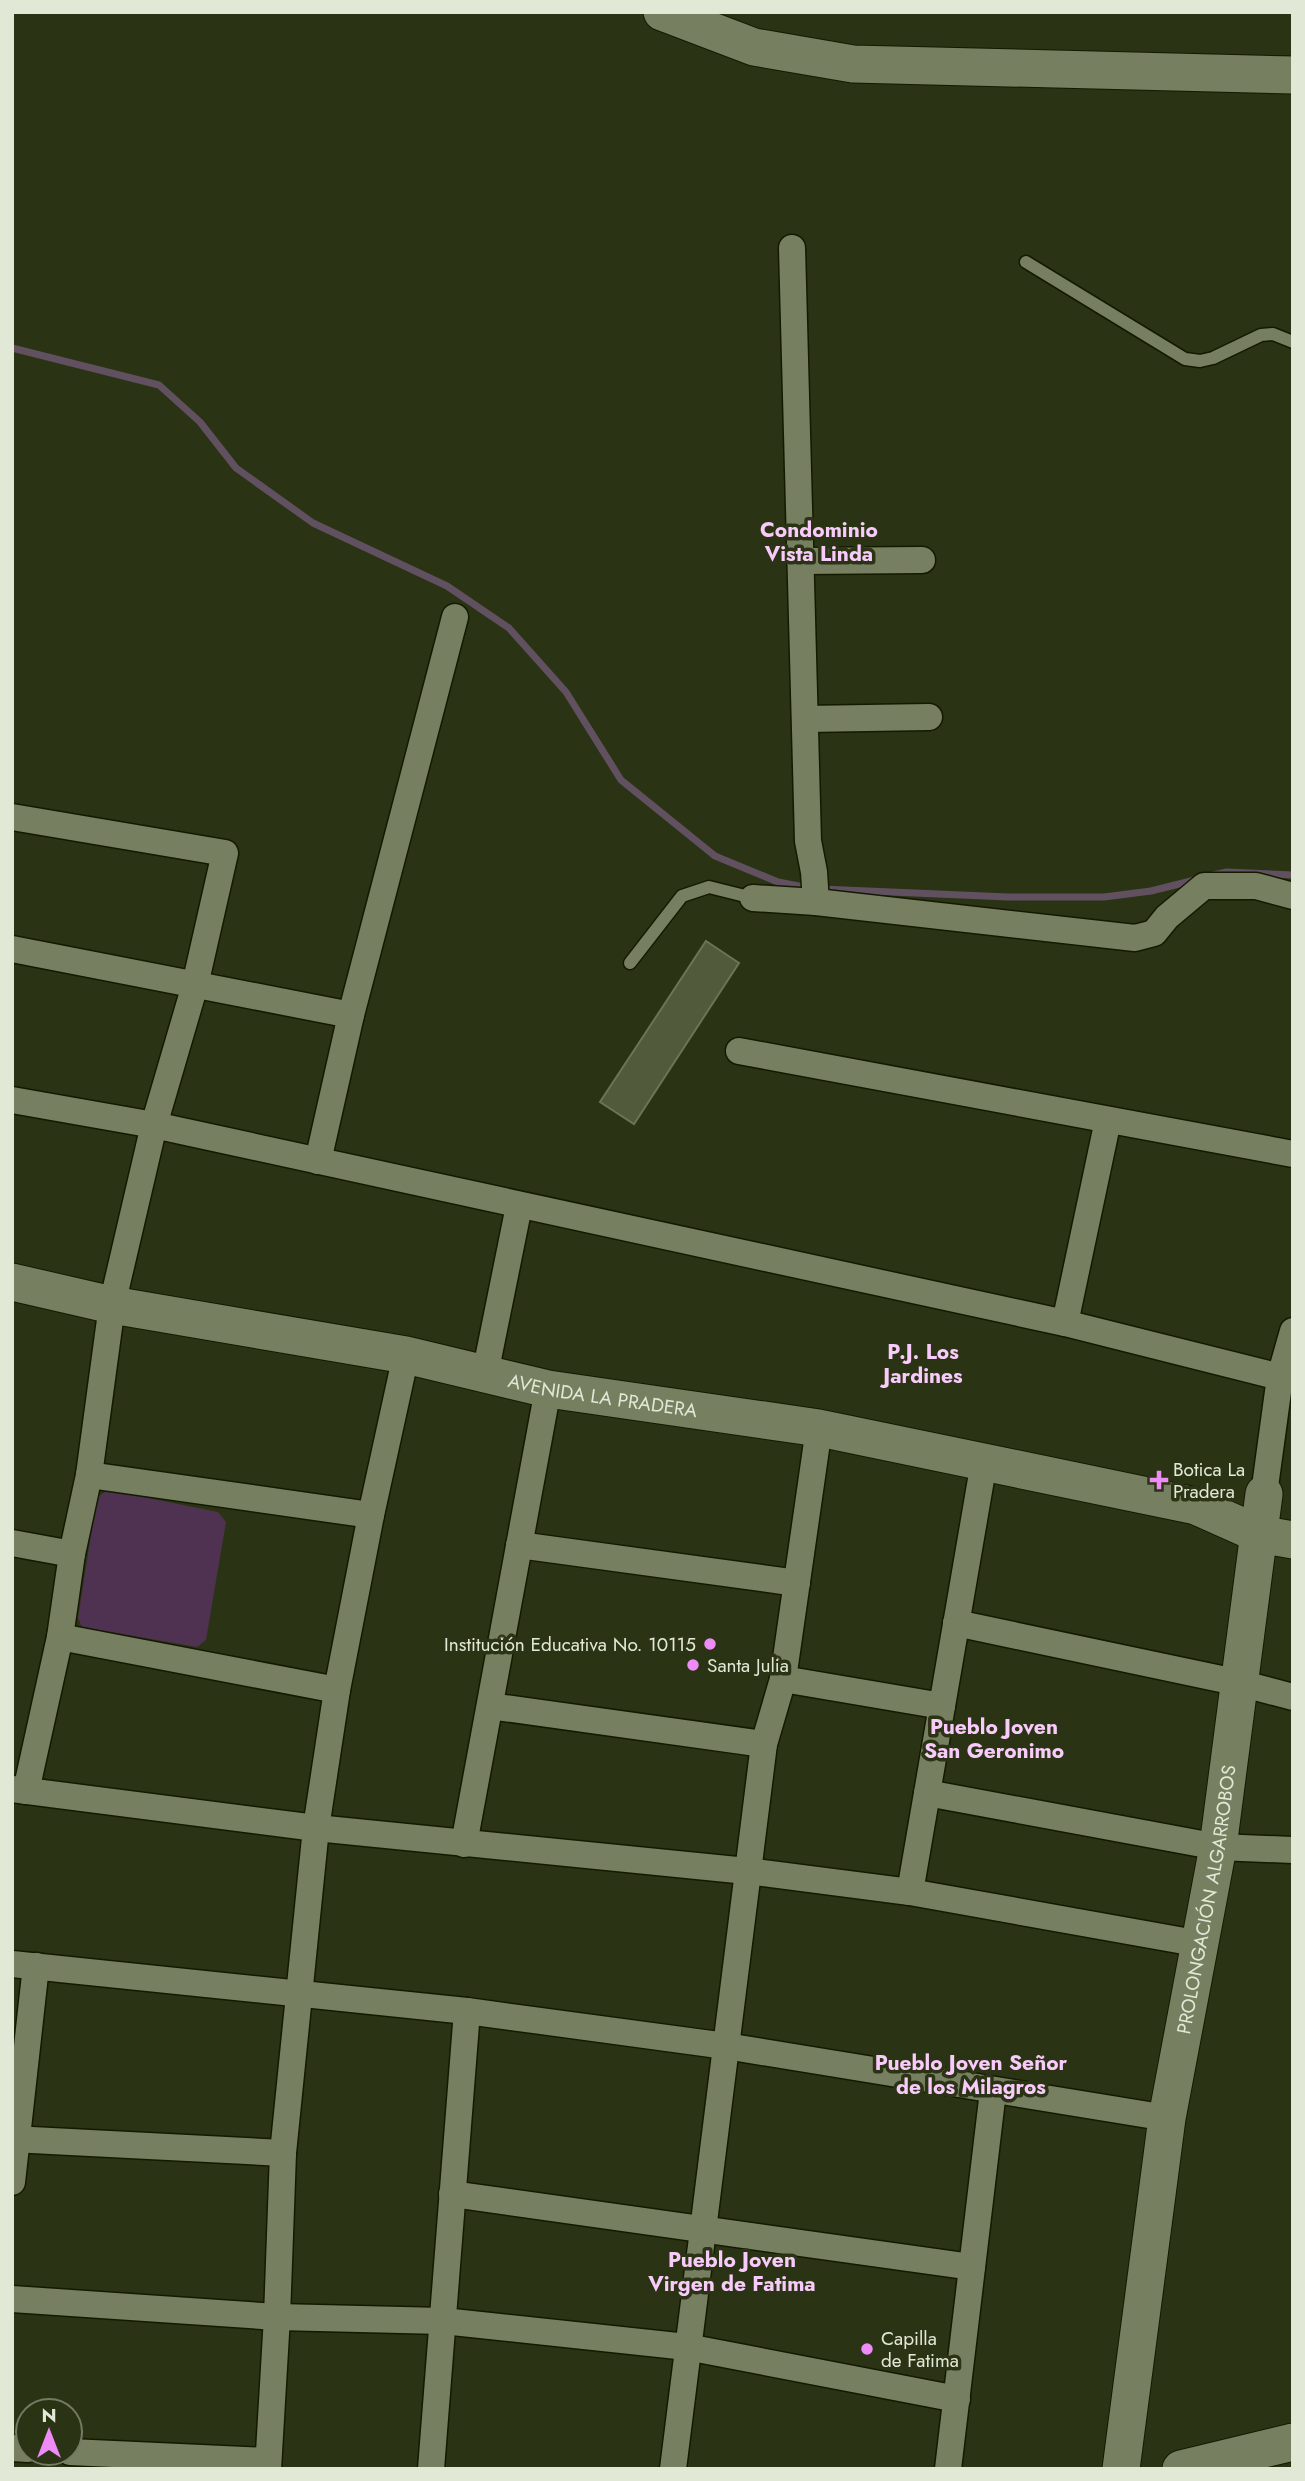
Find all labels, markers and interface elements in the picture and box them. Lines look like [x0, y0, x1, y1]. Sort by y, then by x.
district label: Condominio Vista Linda [760, 515, 878, 569]
district label: P.J. Los Jardines [879, 1337, 963, 1391]
street label: AVENIDA LA PRADERA [506, 1366, 700, 1424]
place label: Botica La Pradera [1173, 1456, 1245, 1505]
marker: Botica La Pradera [1151, 1472, 1167, 1488]
place label: Institución Educativa No. 10115 [444, 1631, 696, 1658]
marker: Institución Educativa No. 10115 [702, 1636, 718, 1652]
place label: Santa Julia [707, 1652, 789, 1679]
marker: Santa Julia [685, 1657, 701, 1673]
district label: Pueblo Joven San Geronimo [924, 1712, 1064, 1766]
street label: PROLONGACIÓN ALGARROBOS [1170, 1763, 1242, 2036]
district label: Pueblo Joven Señor de los Milagros [875, 2048, 1068, 2102]
district label: Pueblo Joven Virgen de Fatima [647, 2245, 816, 2299]
place label: Capilla de Fatima [881, 2325, 959, 2374]
marker: Capilla de Fatima [859, 2341, 875, 2357]
north arrow [14, 2397, 84, 2467]
text: N [41, 2402, 57, 2429]

